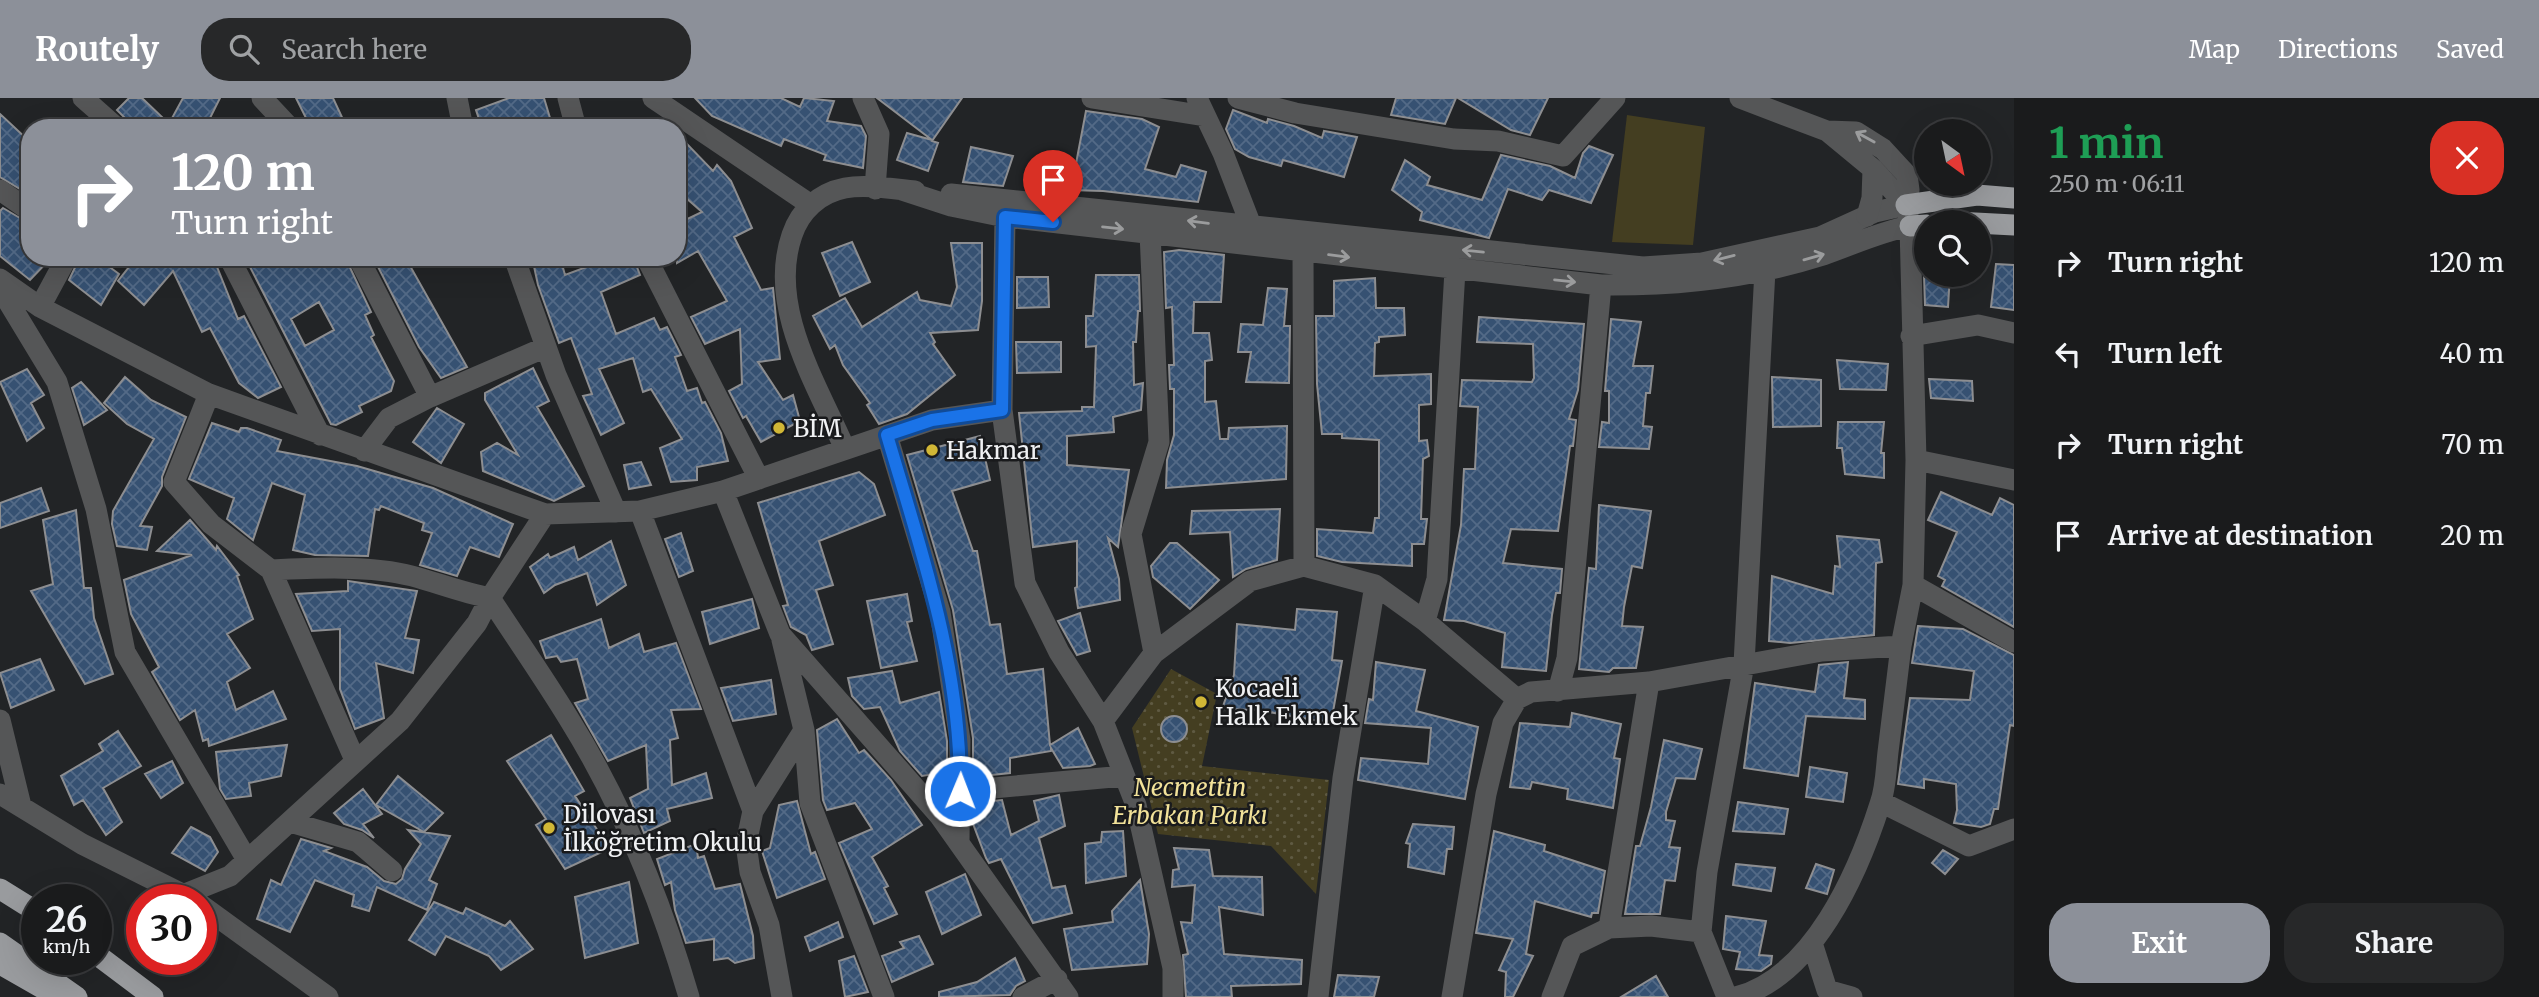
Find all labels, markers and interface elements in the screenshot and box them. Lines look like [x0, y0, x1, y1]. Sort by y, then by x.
search box [201, 18, 691, 81]
text: Routely [35, 29, 159, 70]
icon: search [225, 30, 263, 68]
text: Search here [281, 33, 427, 66]
text: Map [2189, 34, 2240, 65]
text: Directions [2278, 34, 2398, 65]
text: Saved [2436, 34, 2504, 65]
text: 1 min [2049, 117, 2163, 169]
north arrow [1914, 119, 1992, 196]
map controls [1914, 119, 1991, 287]
button: close [2430, 121, 2504, 195]
one-way arrow [1855, 130, 1875, 144]
text: 120 m [171, 142, 315, 203]
icon: right [56, 147, 147, 238]
pin [1023, 150, 1083, 222]
icon: arrive [1034, 161, 1072, 199]
text: 250 m · 06:11 [2049, 169, 2184, 198]
text: Turn right [171, 203, 333, 243]
button: search [1914, 210, 1991, 287]
one-way arrow [1187, 215, 1210, 228]
one-way arrow [1102, 222, 1124, 235]
one-way arrow [1462, 244, 1485, 257]
icon: right [2049, 244, 2087, 282]
text: Turn right [2108, 246, 2243, 279]
text: 120 m [2429, 246, 2504, 279]
one-way arrow [1327, 249, 1350, 262]
one-way arrow [1802, 250, 1825, 263]
one-way arrow [1713, 252, 1735, 265]
one-way arrow [1554, 275, 1576, 288]
icon: left [2049, 335, 2087, 373]
text: Turn left [2108, 337, 2222, 370]
text: 40 m [2440, 337, 2504, 370]
place label: BİM [793, 413, 842, 444]
marker: BİM [771, 420, 787, 436]
icon: right [2049, 426, 2087, 464]
text: Turn right [2108, 428, 2243, 461]
text: 70 m [2441, 428, 2504, 461]
place label: Hakmar [946, 435, 1041, 466]
marker: Hakmar [924, 442, 940, 458]
icon: arrive [2049, 517, 2087, 555]
text: Arrive at destination [2108, 519, 2373, 552]
text: 20 m [2440, 519, 2504, 552]
place label: Kocaeli Halk Ekmek [1215, 673, 1358, 732]
marker: Kocaeli Halk Ekmek [1193, 694, 1209, 710]
position arrow [923, 754, 997, 828]
park label: Necmettin Erbakan Parkı [1112, 772, 1268, 831]
place label: Dilovası İlköğretim Okulu [563, 799, 762, 858]
marker: Dilovası İlköğretim Okulu [541, 820, 557, 836]
speed limit sign: 30 [126, 884, 217, 975]
text: 26 [46, 898, 87, 942]
button: Exit [2049, 903, 2270, 983]
button: Share [2284, 903, 2504, 983]
text: km/h [43, 935, 90, 958]

